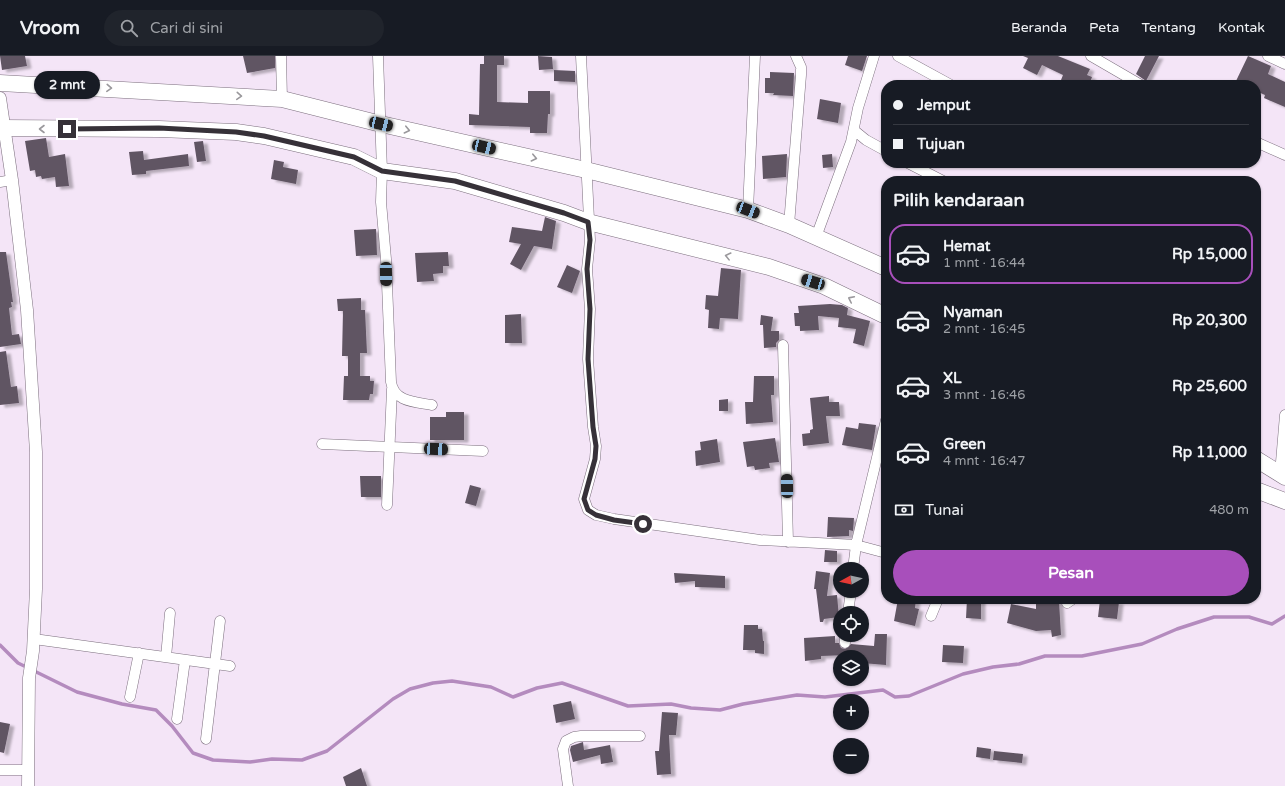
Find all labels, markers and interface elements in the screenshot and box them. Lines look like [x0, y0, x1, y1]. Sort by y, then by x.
search box [104, 10, 384, 46]
text: Vroom [20, 17, 80, 39]
icon: search [118, 17, 140, 39]
text: Cari di sini [150, 19, 223, 37]
text: Beranda [1011, 19, 1067, 36]
text: Peta [1089, 19, 1119, 36]
text: Tentang [1141, 19, 1196, 36]
text: Kontak [1218, 19, 1265, 36]
callout: 2 mnt [34, 71, 100, 99]
text: 2 mnt [49, 77, 85, 93]
one-way arrow [106, 84, 112, 93]
one-way arrow [236, 91, 242, 100]
text: Jemput [917, 96, 971, 114]
car [368, 115, 394, 133]
route end [58, 120, 76, 138]
one-way arrow [39, 125, 45, 133]
one-way arrow [404, 125, 410, 133]
text: Tujuan [917, 135, 965, 153]
car [471, 138, 497, 156]
one-way arrow [530, 154, 537, 162]
text: Pilih kendaraan [893, 189, 1024, 211]
car [735, 200, 761, 220]
icon: car [895, 236, 931, 272]
text: Hemat [943, 237, 990, 255]
text: Rp 15,000 [1172, 245, 1247, 263]
one-way arrow [725, 253, 732, 261]
text: 1 mnt · 16:44 [943, 255, 1025, 271]
car [380, 262, 392, 286]
car [800, 273, 826, 291]
one-way arrow [848, 296, 855, 303]
icon: car [895, 302, 931, 338]
text: Nyaman [943, 303, 1003, 321]
text: Rp 20,300 [1172, 311, 1247, 329]
text: 2 mnt · 16:45 [943, 321, 1025, 337]
icon: car [895, 368, 931, 404]
text: XL [943, 369, 962, 387]
text: Rp 25,600 [1172, 377, 1247, 395]
text: 3 mnt · 16:46 [943, 387, 1025, 403]
icon: car [895, 434, 931, 470]
text: Green [943, 435, 986, 453]
car [424, 442, 448, 456]
text: Rp 11,000 [1172, 443, 1247, 461]
text: 4 mnt · 16:47 [943, 453, 1025, 469]
car [781, 474, 793, 498]
icon: cash [893, 499, 915, 521]
text: Tunai [925, 501, 964, 519]
text: 480 m [1209, 502, 1249, 518]
route start [634, 515, 652, 533]
button: Pesan [893, 550, 1249, 596]
north arrow [833, 562, 869, 598]
map controls [833, 562, 869, 774]
button: locate [833, 606, 869, 642]
button: layers [833, 650, 869, 686]
button: + [833, 694, 869, 730]
button: − [833, 738, 869, 774]

